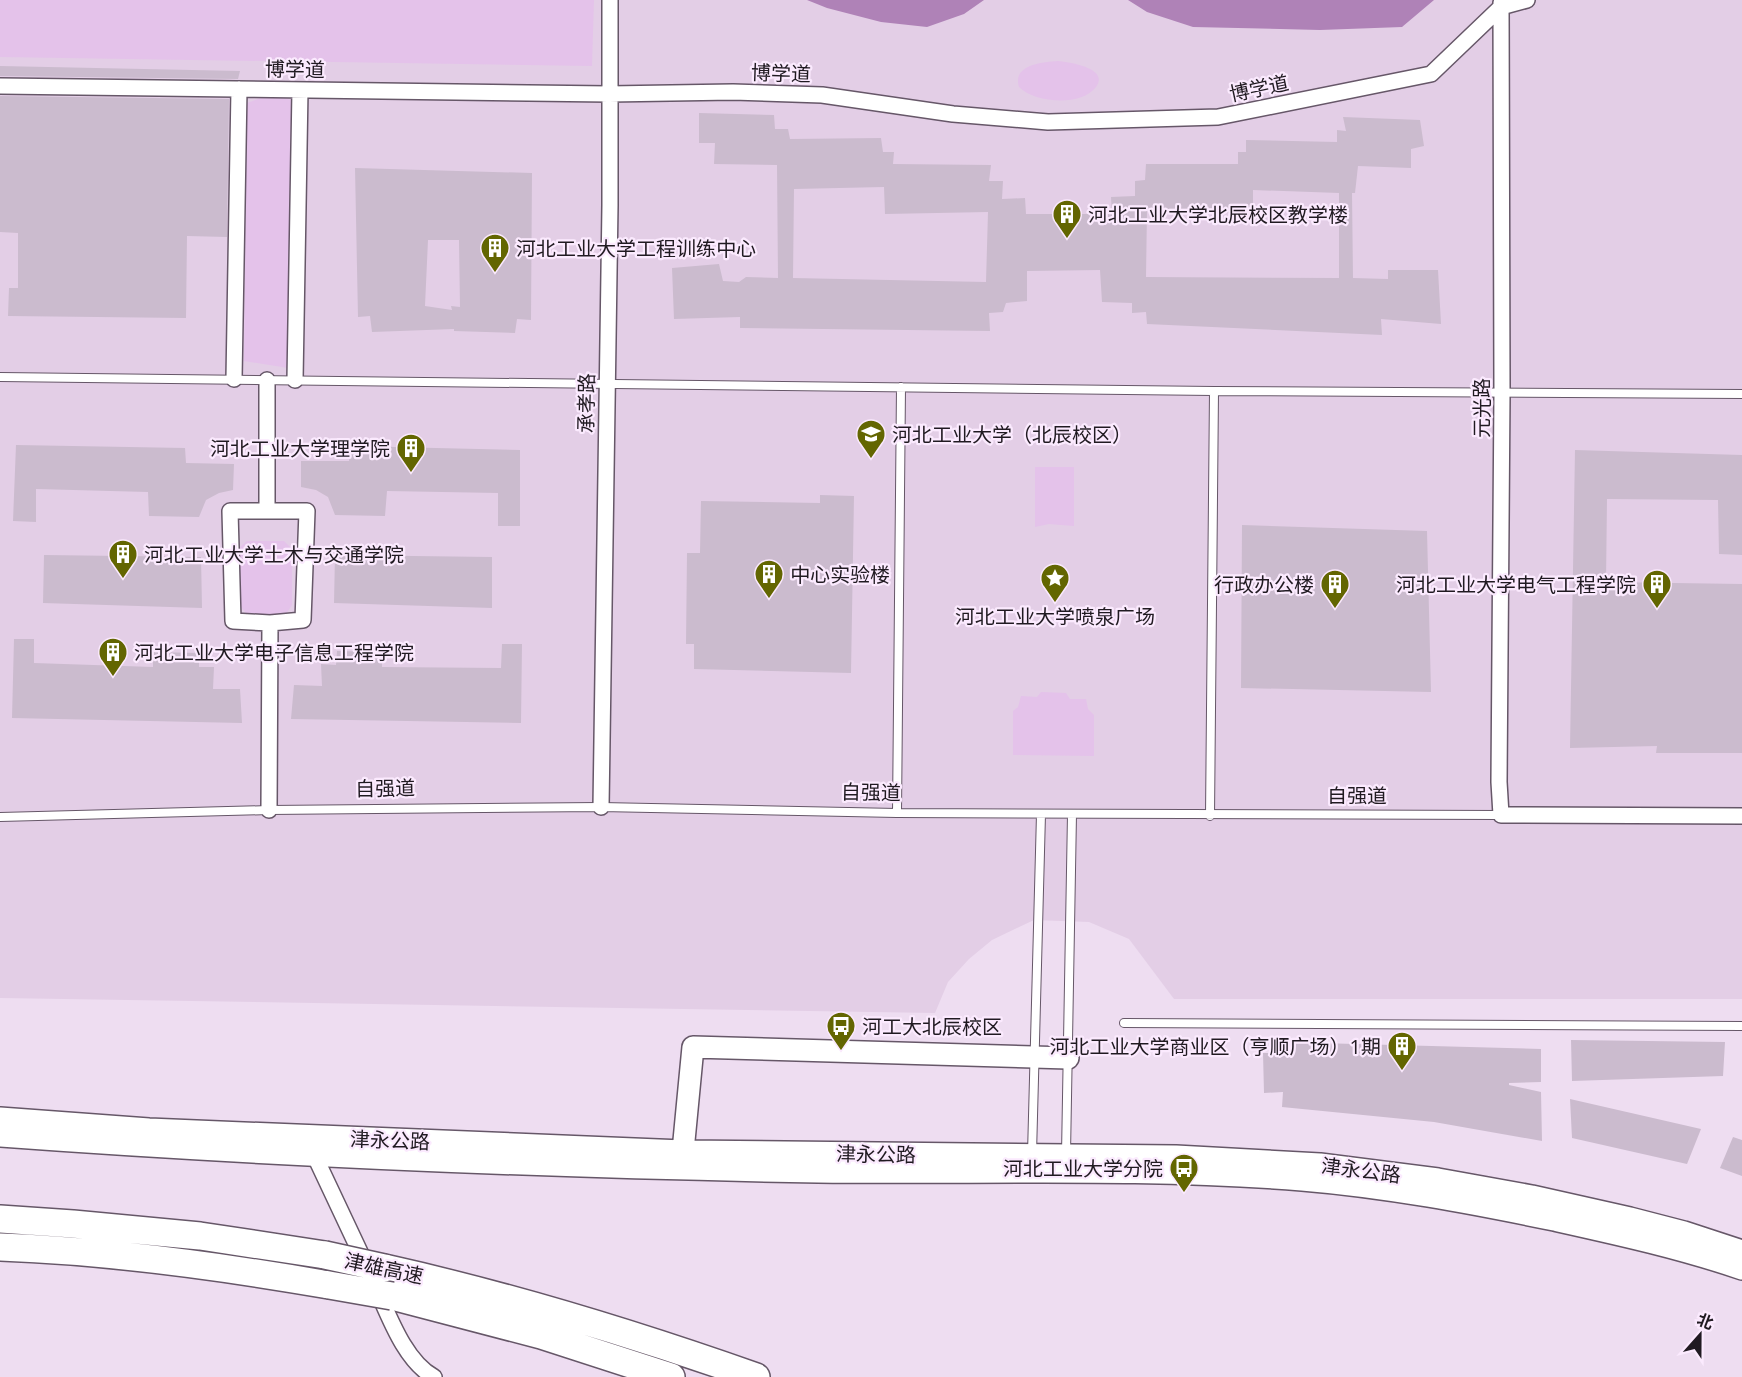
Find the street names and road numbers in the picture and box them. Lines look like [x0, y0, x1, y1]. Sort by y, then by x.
street label: 博学道 [265, 55, 325, 83]
street label: 博学道 [751, 58, 811, 88]
street label: 博学道 [1227, 69, 1291, 107]
street label: 承孝路 [572, 373, 600, 433]
street label: 元光路 [1468, 378, 1495, 438]
street label: 自强道 [355, 774, 415, 802]
street label: 自强道 [841, 778, 901, 806]
street label: 自强道 [1327, 782, 1387, 809]
street label: 津永公路 [350, 1125, 430, 1155]
street label: 津永公路 [836, 1140, 916, 1168]
street label: 津永公路 [1320, 1152, 1402, 1188]
street label: 津雄高速 [342, 1246, 426, 1290]

